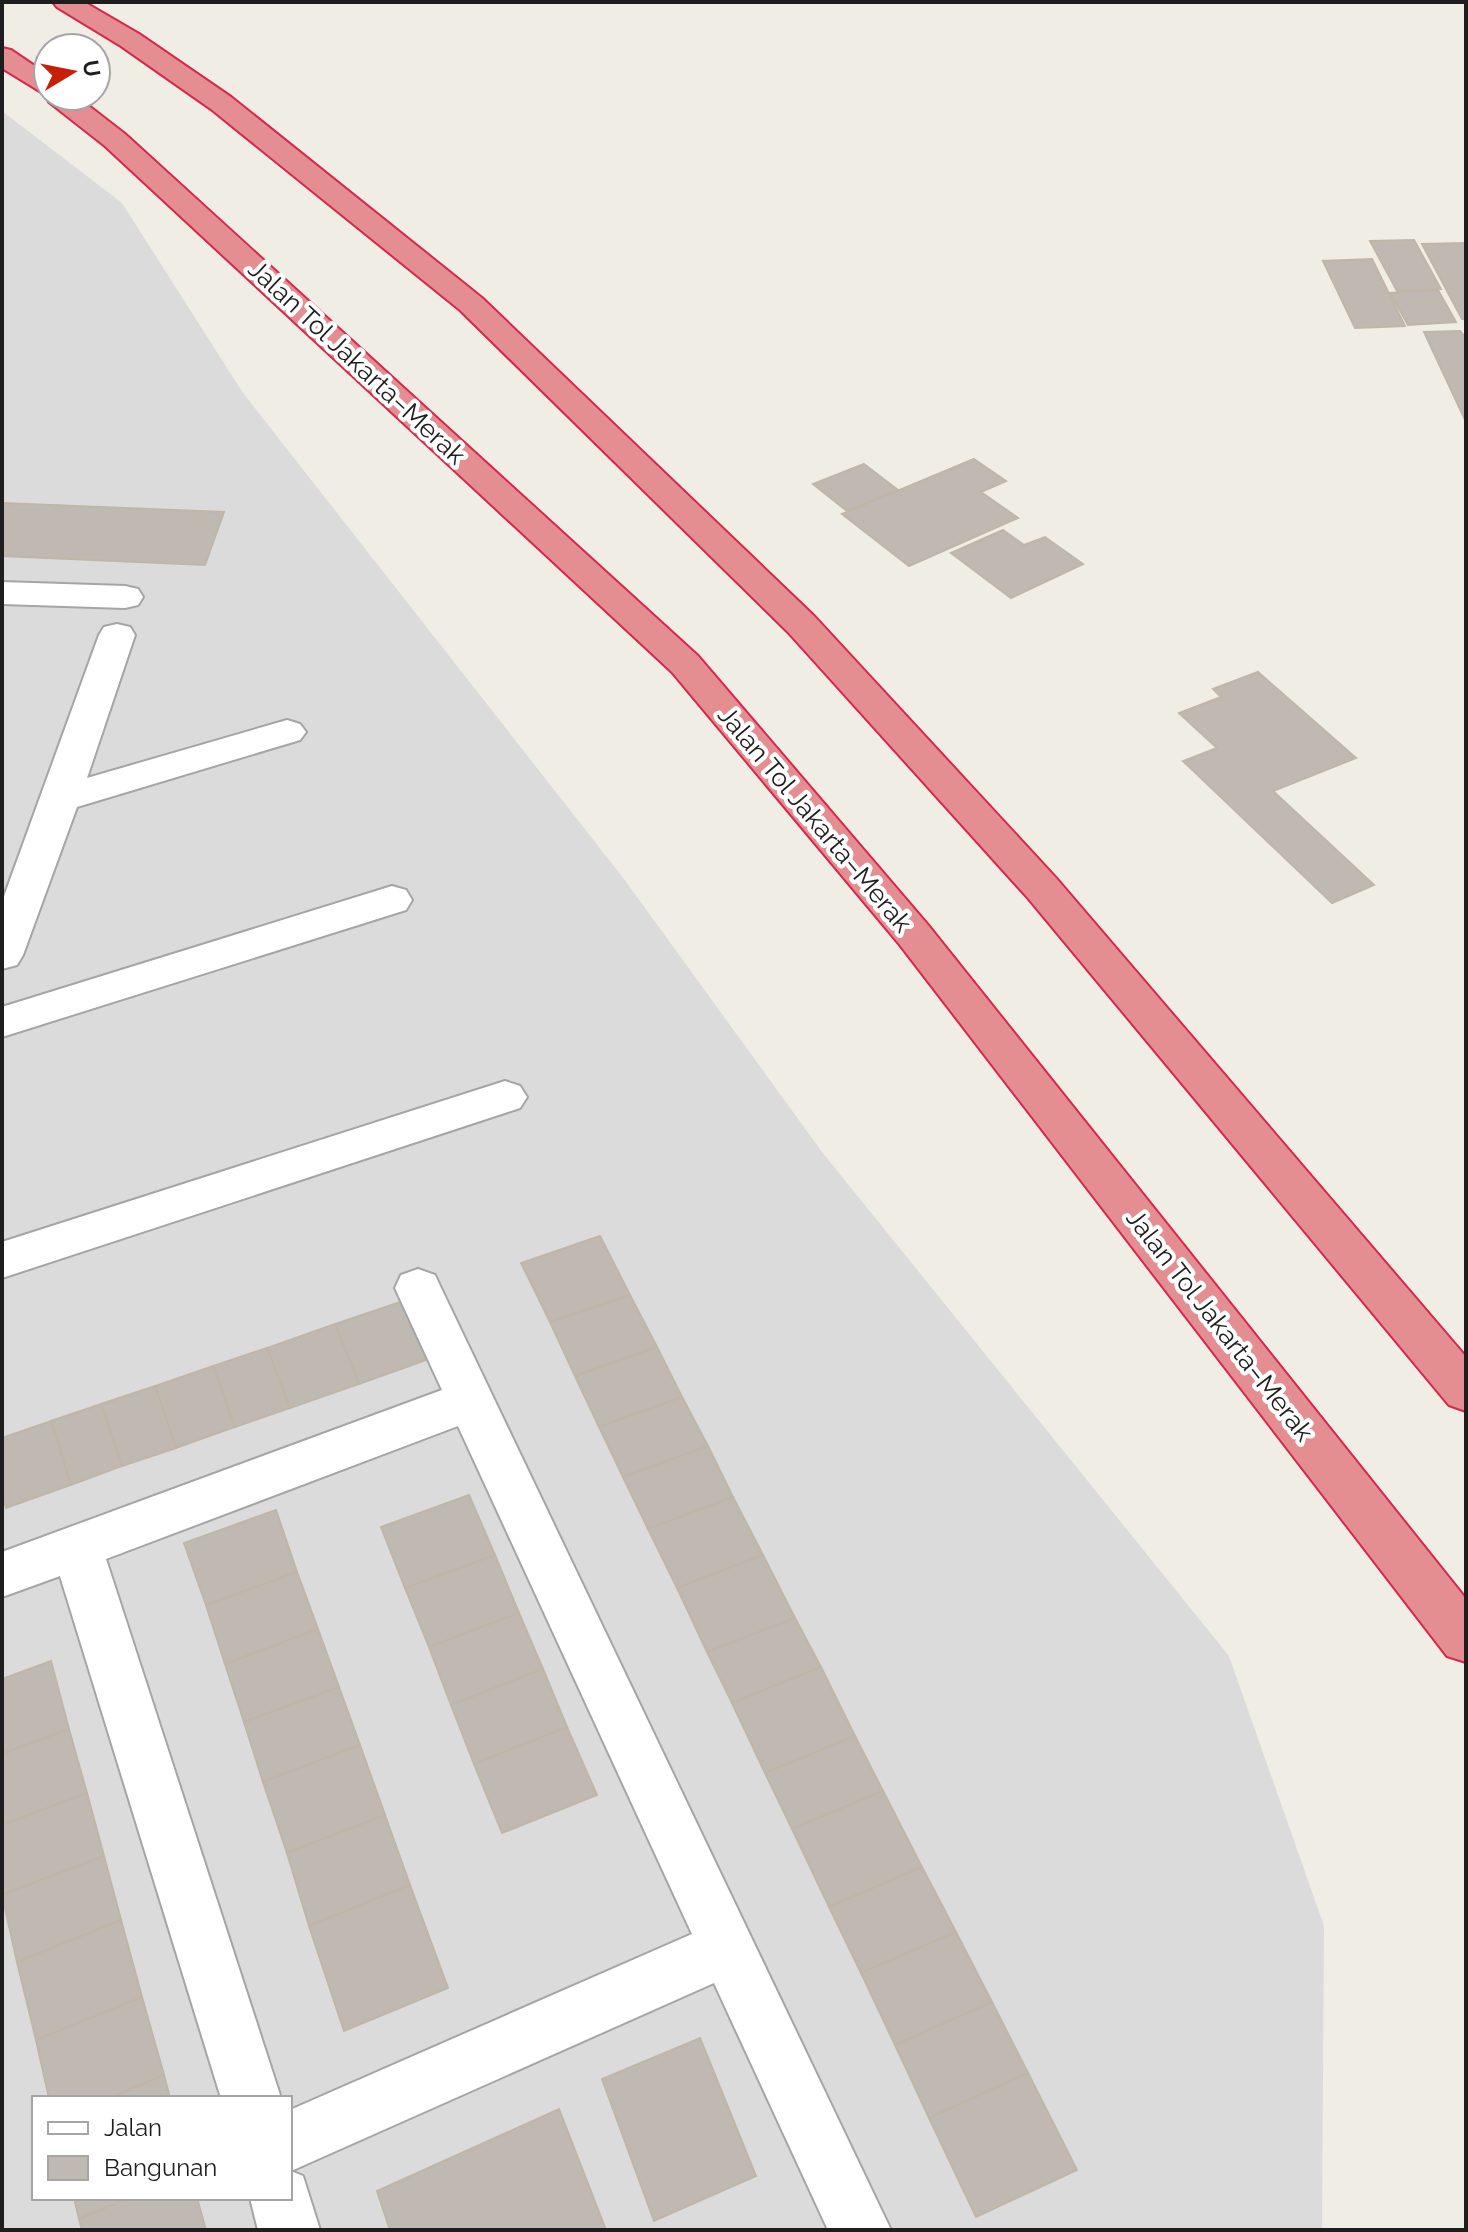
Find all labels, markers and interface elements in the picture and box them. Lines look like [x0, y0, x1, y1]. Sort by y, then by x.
north arrow [32, 32, 112, 112]
text: U [77, 58, 106, 79]
street label: Jalan Tol Jakarta–Merak [242, 254, 472, 470]
street label: Jalan Tol Jakarta–Merak [712, 700, 918, 938]
street label: Jalan Tol Jakarta–Merak [1120, 1203, 1320, 1447]
legend [32, 2096, 292, 2200]
text: Jalan [104, 2113, 162, 2142]
text: Bangunan [104, 2153, 217, 2182]

